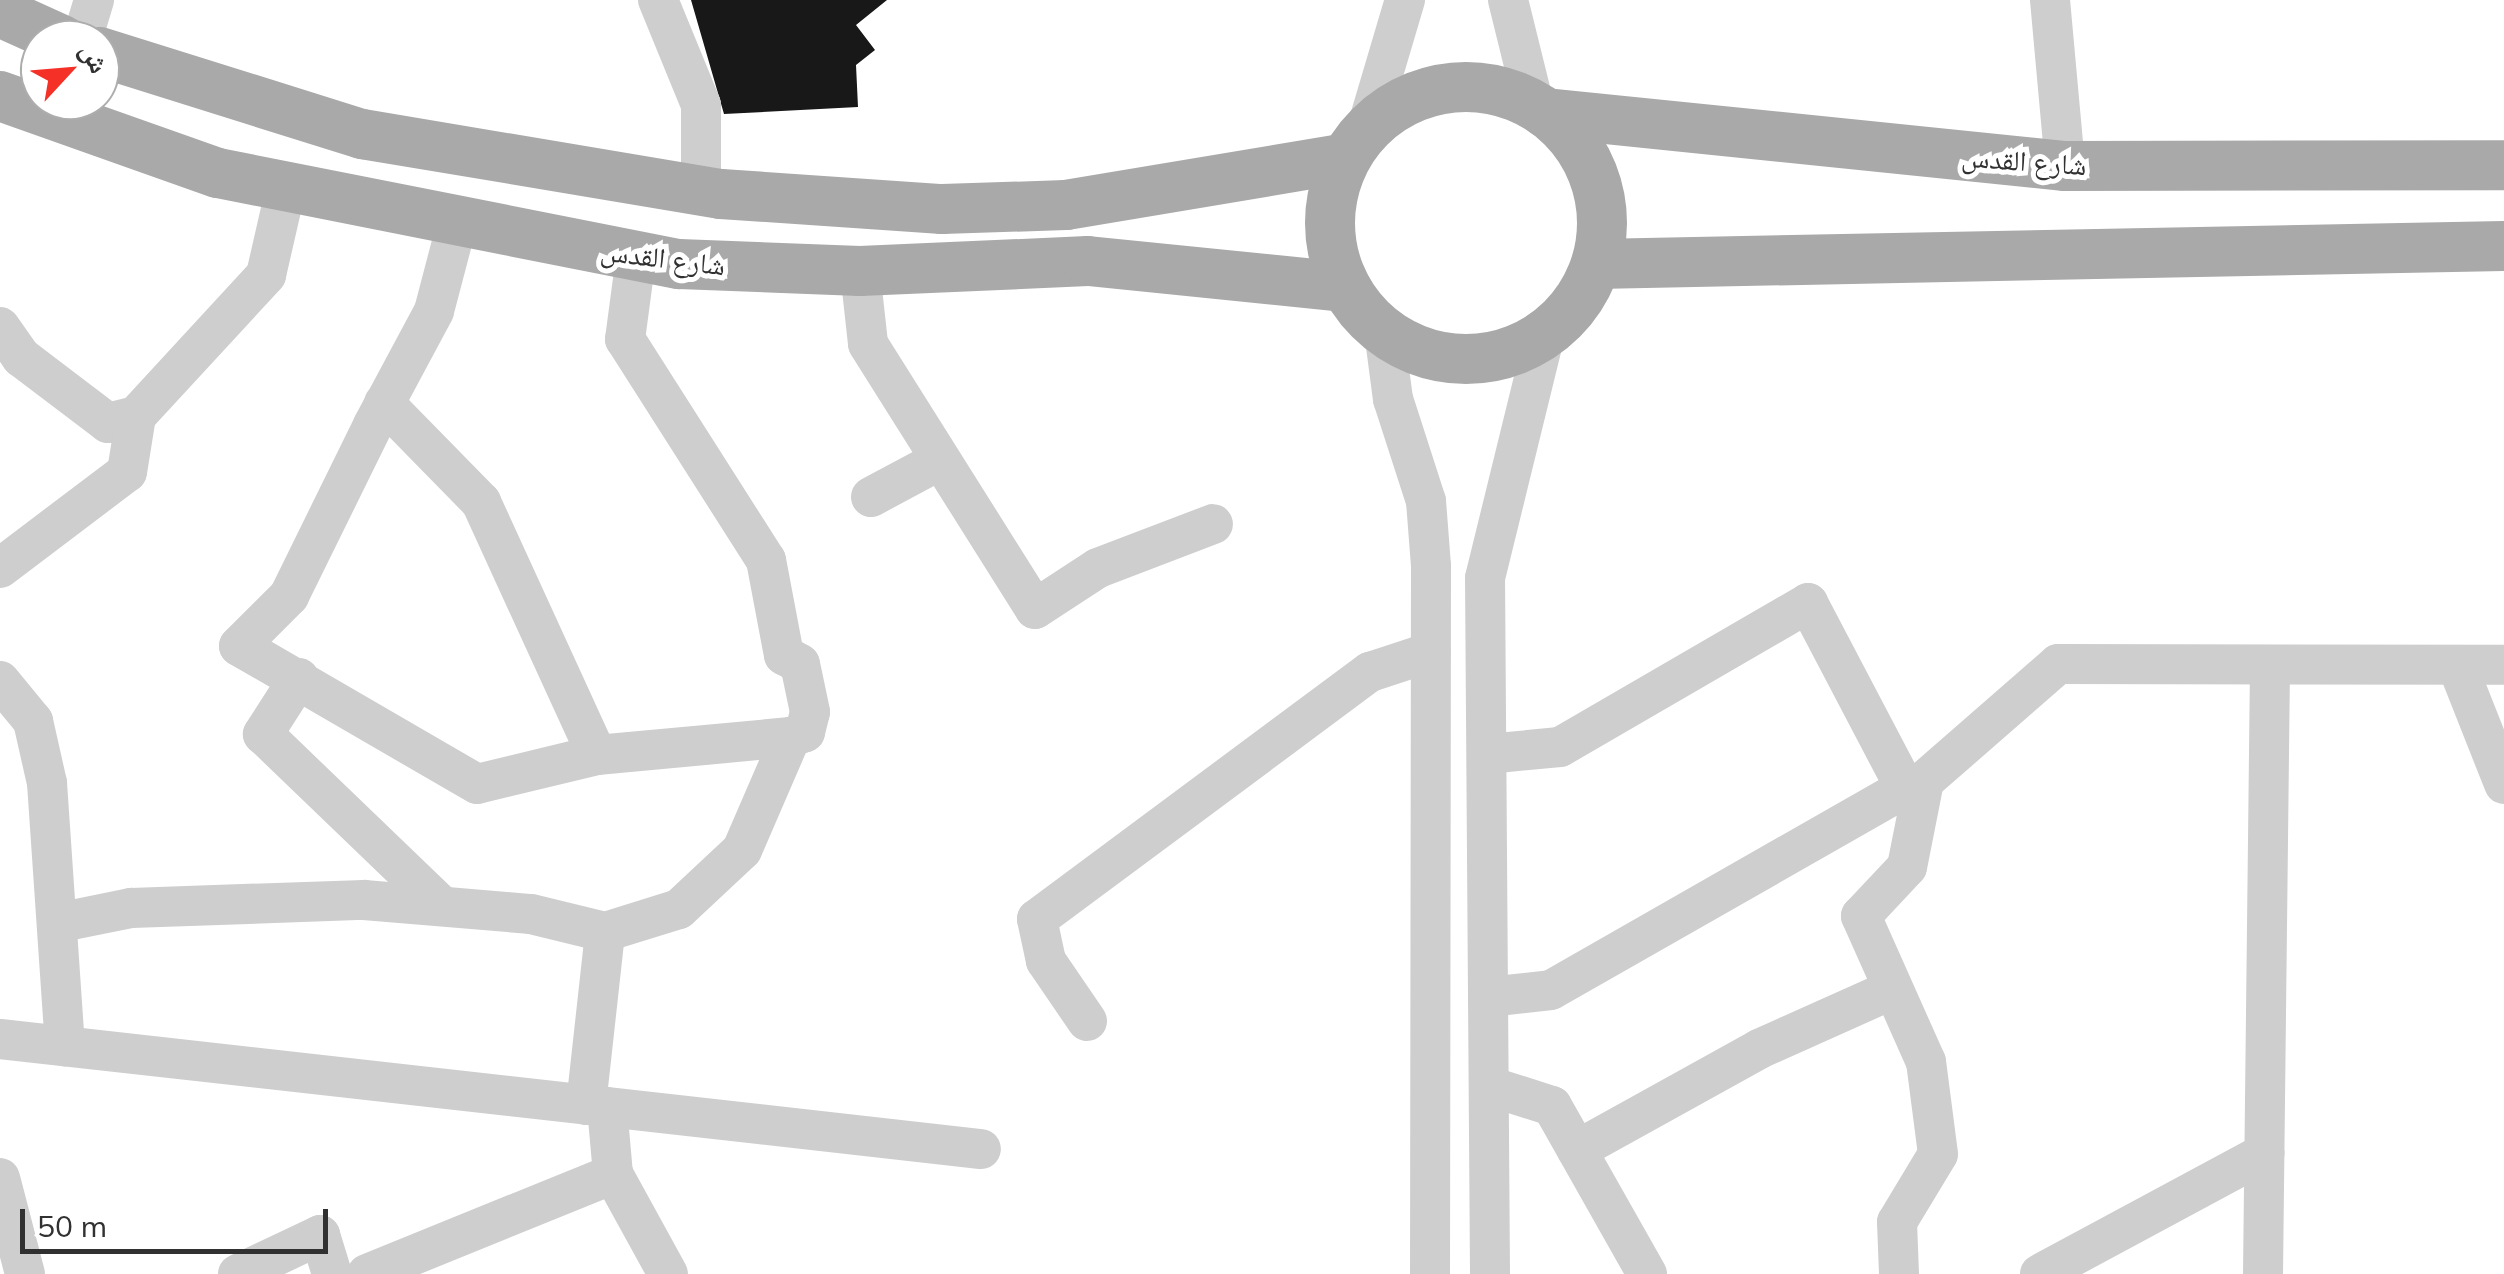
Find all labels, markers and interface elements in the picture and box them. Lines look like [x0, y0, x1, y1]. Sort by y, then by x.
north arrow [20, 20, 120, 120]
text: ش [73, 36, 118, 79]
street label: شارع القدس [1960, 140, 2088, 182]
street label: شارع القدس [599, 234, 727, 282]
scale bar [25, 1189, 332, 1251]
text: 50 m [37, 1207, 107, 1245]

